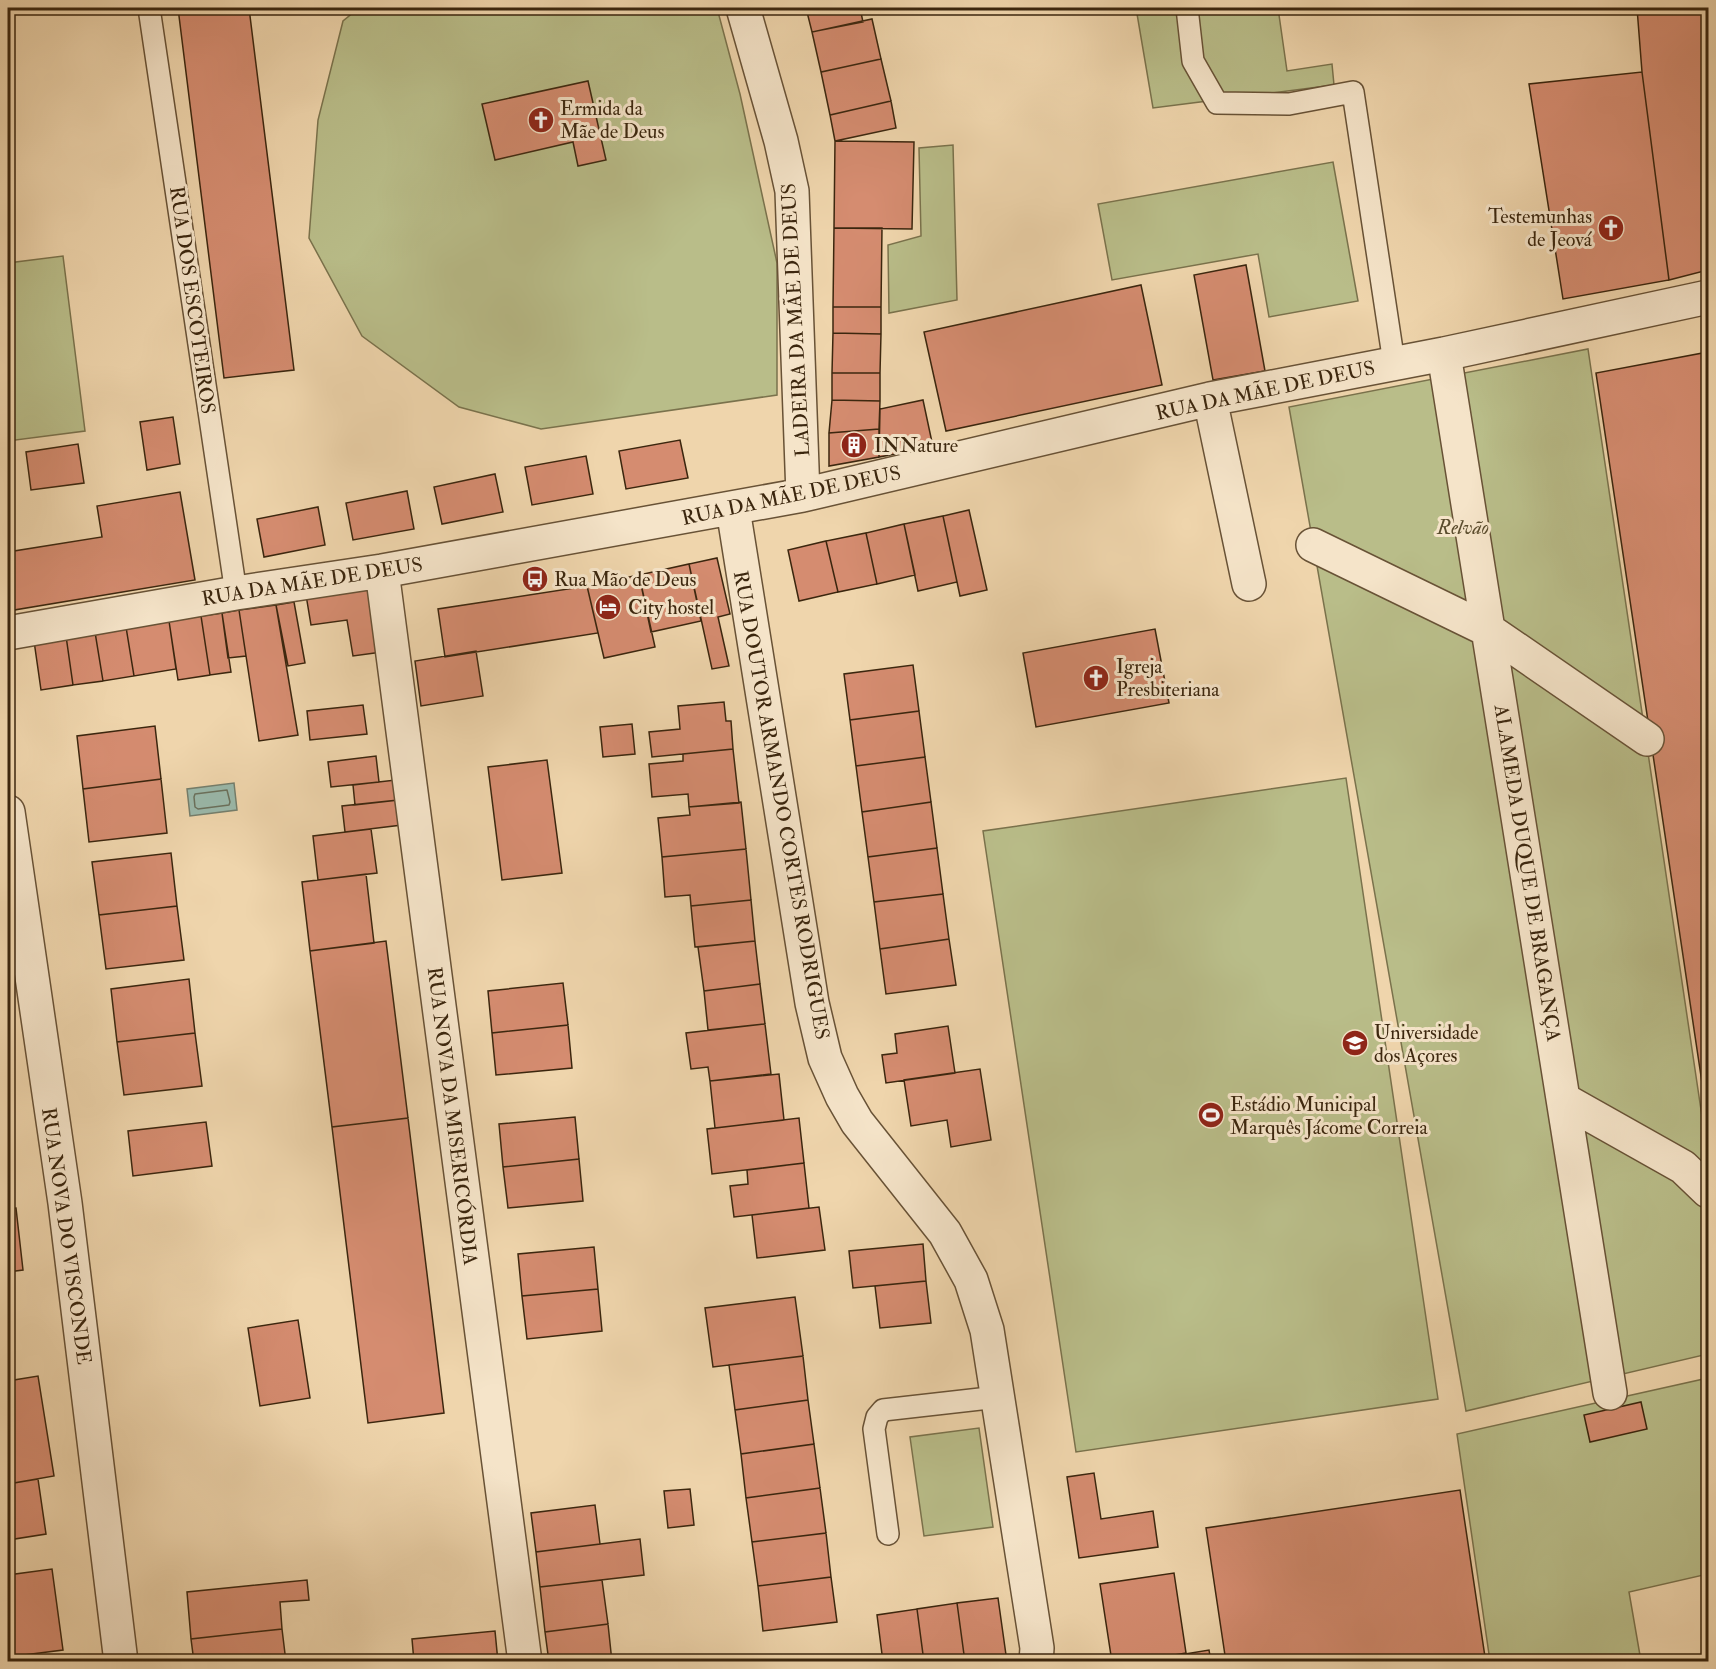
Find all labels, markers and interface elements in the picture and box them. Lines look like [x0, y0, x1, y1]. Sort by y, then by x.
place label: Ermida da Mãe de Deus [560, 96, 664, 144]
church icon: Ermida da Mãe de Deus [526, 105, 556, 135]
street label: LADEIRA DA MÃE DE DEUS [775, 183, 815, 457]
street label: RUA DOS ESCOTEIROS [164, 184, 221, 416]
place label: Testemunhas de Jeová [1488, 204, 1593, 252]
church icon: Testemunhas de Jeová [1596, 213, 1626, 243]
street label: RUA DA MÃE DE DEUS [1153, 354, 1377, 426]
building icon: INNature [839, 430, 869, 460]
place label: INNature [874, 433, 958, 458]
street label: RUA DA MÃE DE DEUS [679, 459, 903, 531]
park label: Relvão [1436, 515, 1489, 540]
street label: RUA DA MÃE DE DEUS [200, 551, 424, 611]
bus stop icon: Rua Mão de Deus [520, 564, 550, 594]
place label: Rua Mão de Deus [554, 567, 697, 592]
street label: RUA DOUTOR ARMANDO CORTES RODRIGUES [728, 569, 835, 1042]
hotel icon: City hostel [593, 592, 623, 622]
place label: City hostel [628, 595, 714, 620]
place label: Igreja Presbiteriana [1116, 654, 1220, 702]
church icon: Igreja Presbiteriana [1081, 663, 1111, 693]
street label: ALAMEDA DUQUE DE BRAGANÇA [1488, 702, 1567, 1044]
street label: RUA NOVA DA MISERICÓRDIA [422, 965, 484, 1267]
place label: Universidade dos Açores [1374, 1020, 1478, 1068]
school or university icon: Universidade dos Açores [1340, 1028, 1370, 1058]
place label: Estádio Municipal Marquês Jácome Correia [1230, 1092, 1428, 1140]
sports icon: Estádio Municipal Marquês Jácome Correia [1196, 1100, 1226, 1130]
street label: RUA NOVA DO VISCONDE [36, 1106, 97, 1366]

